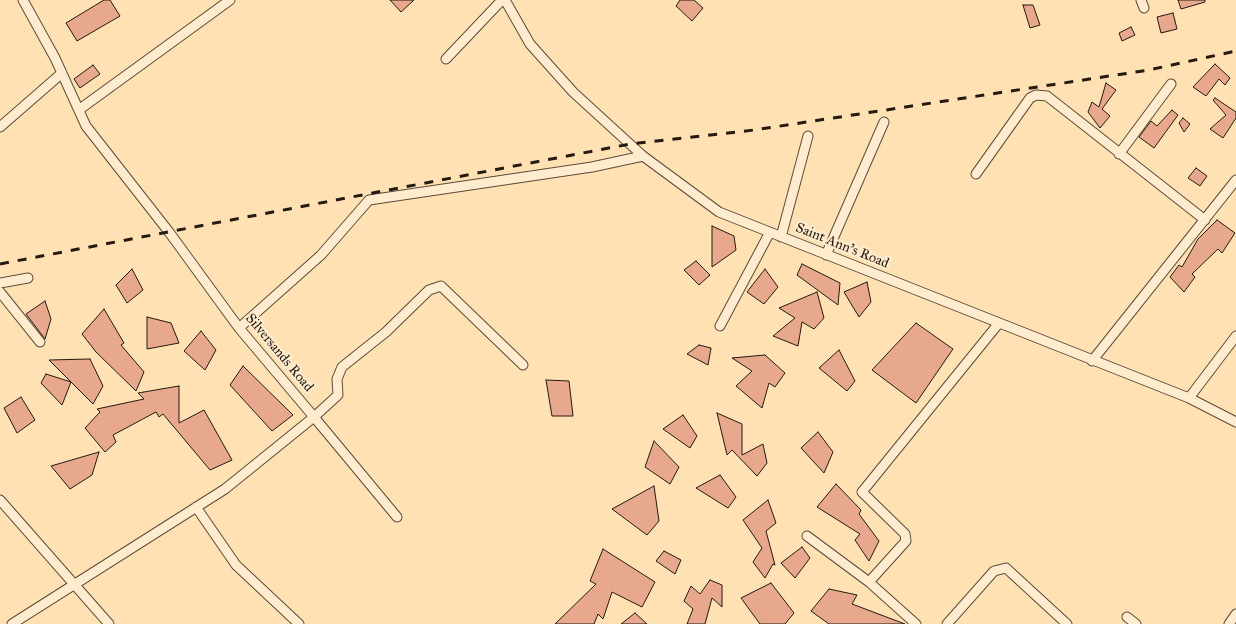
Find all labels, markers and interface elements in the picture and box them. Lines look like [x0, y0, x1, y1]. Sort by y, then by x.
street label: Saint Ann's Road [793, 220, 891, 272]
street label: Silversands Road [241, 311, 317, 395]

